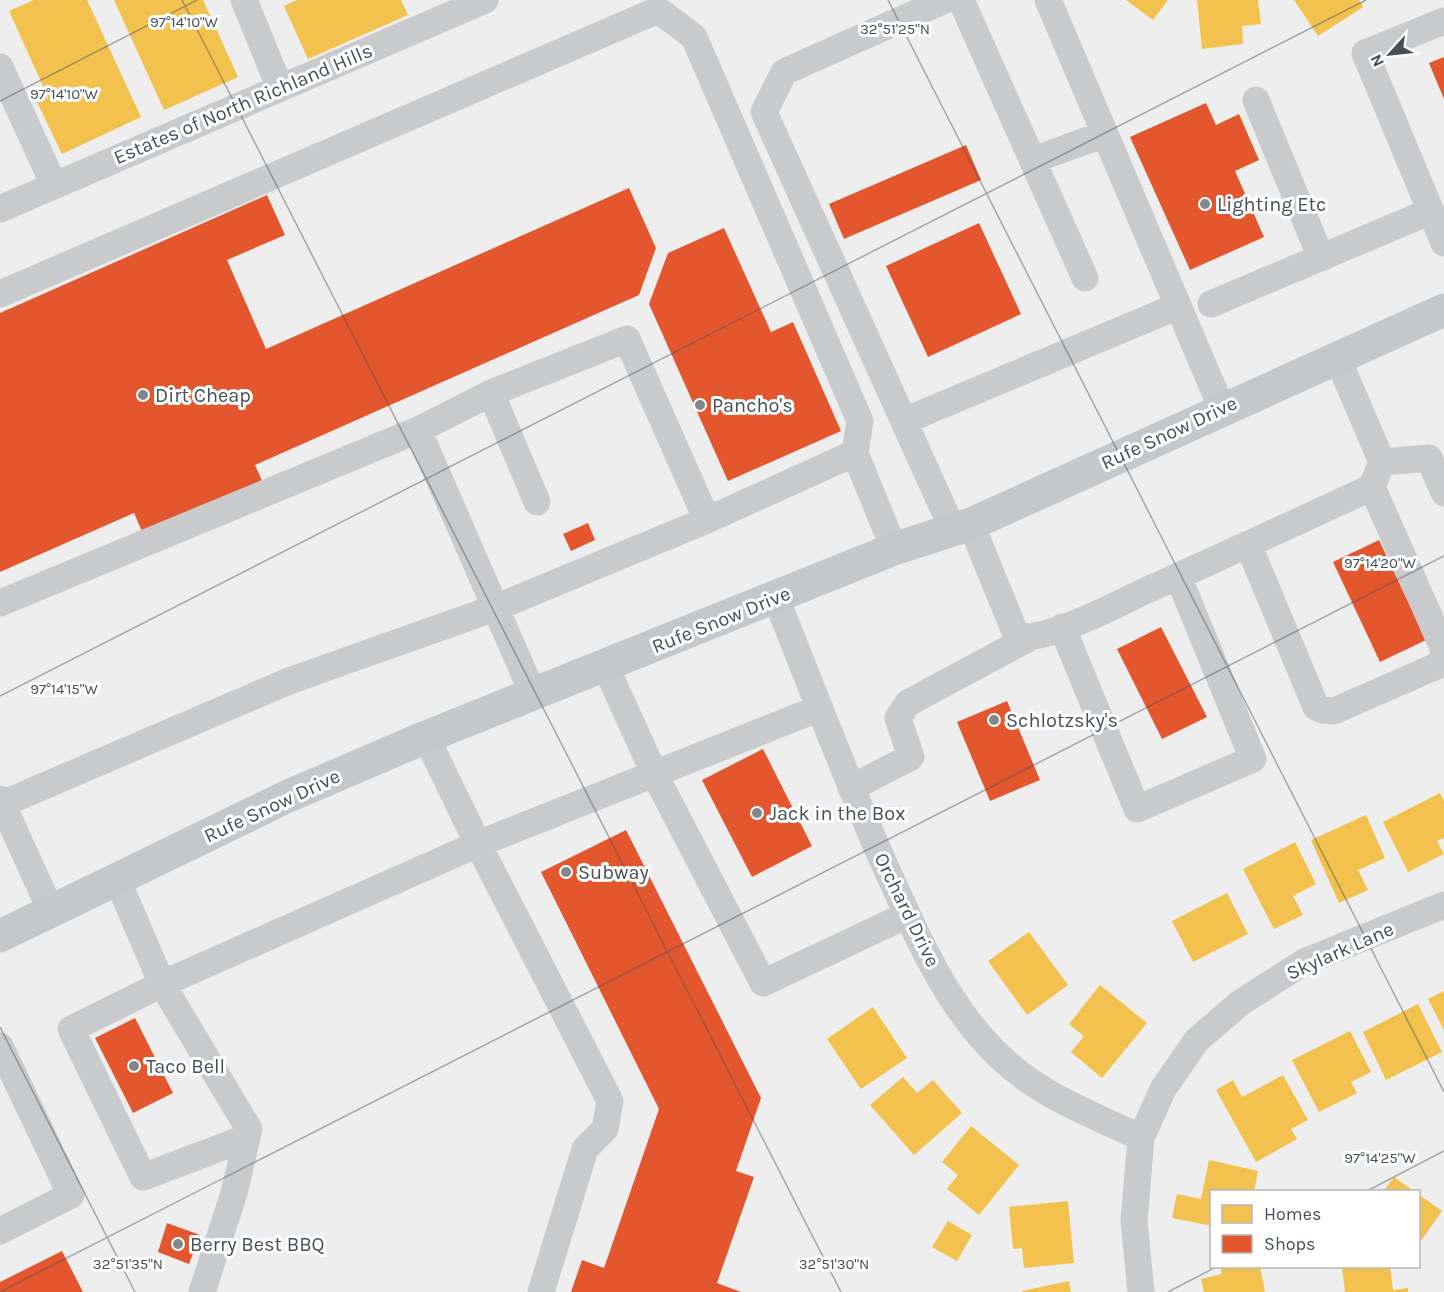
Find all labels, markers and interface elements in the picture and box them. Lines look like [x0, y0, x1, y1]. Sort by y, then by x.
text: 97°14'10"W [150, 13, 219, 31]
text: 32°51'25"N [860, 20, 930, 38]
north arrow [1360, 24, 1420, 84]
street label: Estates of North Richland Hills [110, 39, 376, 169]
text: N [1366, 51, 1388, 70]
text: 97°14'10"W [30, 85, 99, 103]
place label: Lighting Etc [1217, 193, 1326, 216]
marker: Lighting Etc [1198, 197, 1212, 211]
place label: Dirt Cheap [155, 384, 251, 407]
marker: Dirt Cheap [136, 388, 150, 402]
street label: Rufe Snow Drive [1097, 391, 1241, 475]
place label: Pancho's [712, 394, 793, 417]
marker: Pancho's [693, 398, 707, 412]
text: 97°14'20"W [1344, 554, 1416, 572]
street label: Rufe Snow Drive [648, 582, 794, 658]
text: 97°14'15"W [30, 680, 98, 698]
place label: Schlotzsky's [1006, 709, 1118, 732]
marker: Schlotzsky's [987, 713, 1001, 727]
street label: Rufe Snow Drive [200, 764, 344, 848]
place label: Jack in the Box [769, 802, 905, 825]
marker: Jack in the Box [750, 806, 764, 820]
street label: Orchard Drive [869, 849, 945, 971]
place label: Subway [578, 861, 649, 884]
marker: Subway [559, 865, 573, 879]
street label: Skylark Lane [1283, 917, 1397, 985]
place label: Taco Bell [146, 1055, 225, 1078]
marker: Taco Bell [127, 1059, 141, 1073]
text: 97°14'25"W [1344, 1149, 1416, 1167]
legend [1210, 1190, 1420, 1268]
text: Homes [1264, 1203, 1321, 1225]
place label: Berry Best BBQ [190, 1233, 325, 1256]
text: Shops [1264, 1233, 1316, 1255]
marker: Berry Best BBQ [171, 1237, 185, 1251]
text: 32°51'35"N [93, 1255, 163, 1273]
text: 32°51'30"N [799, 1255, 869, 1273]

